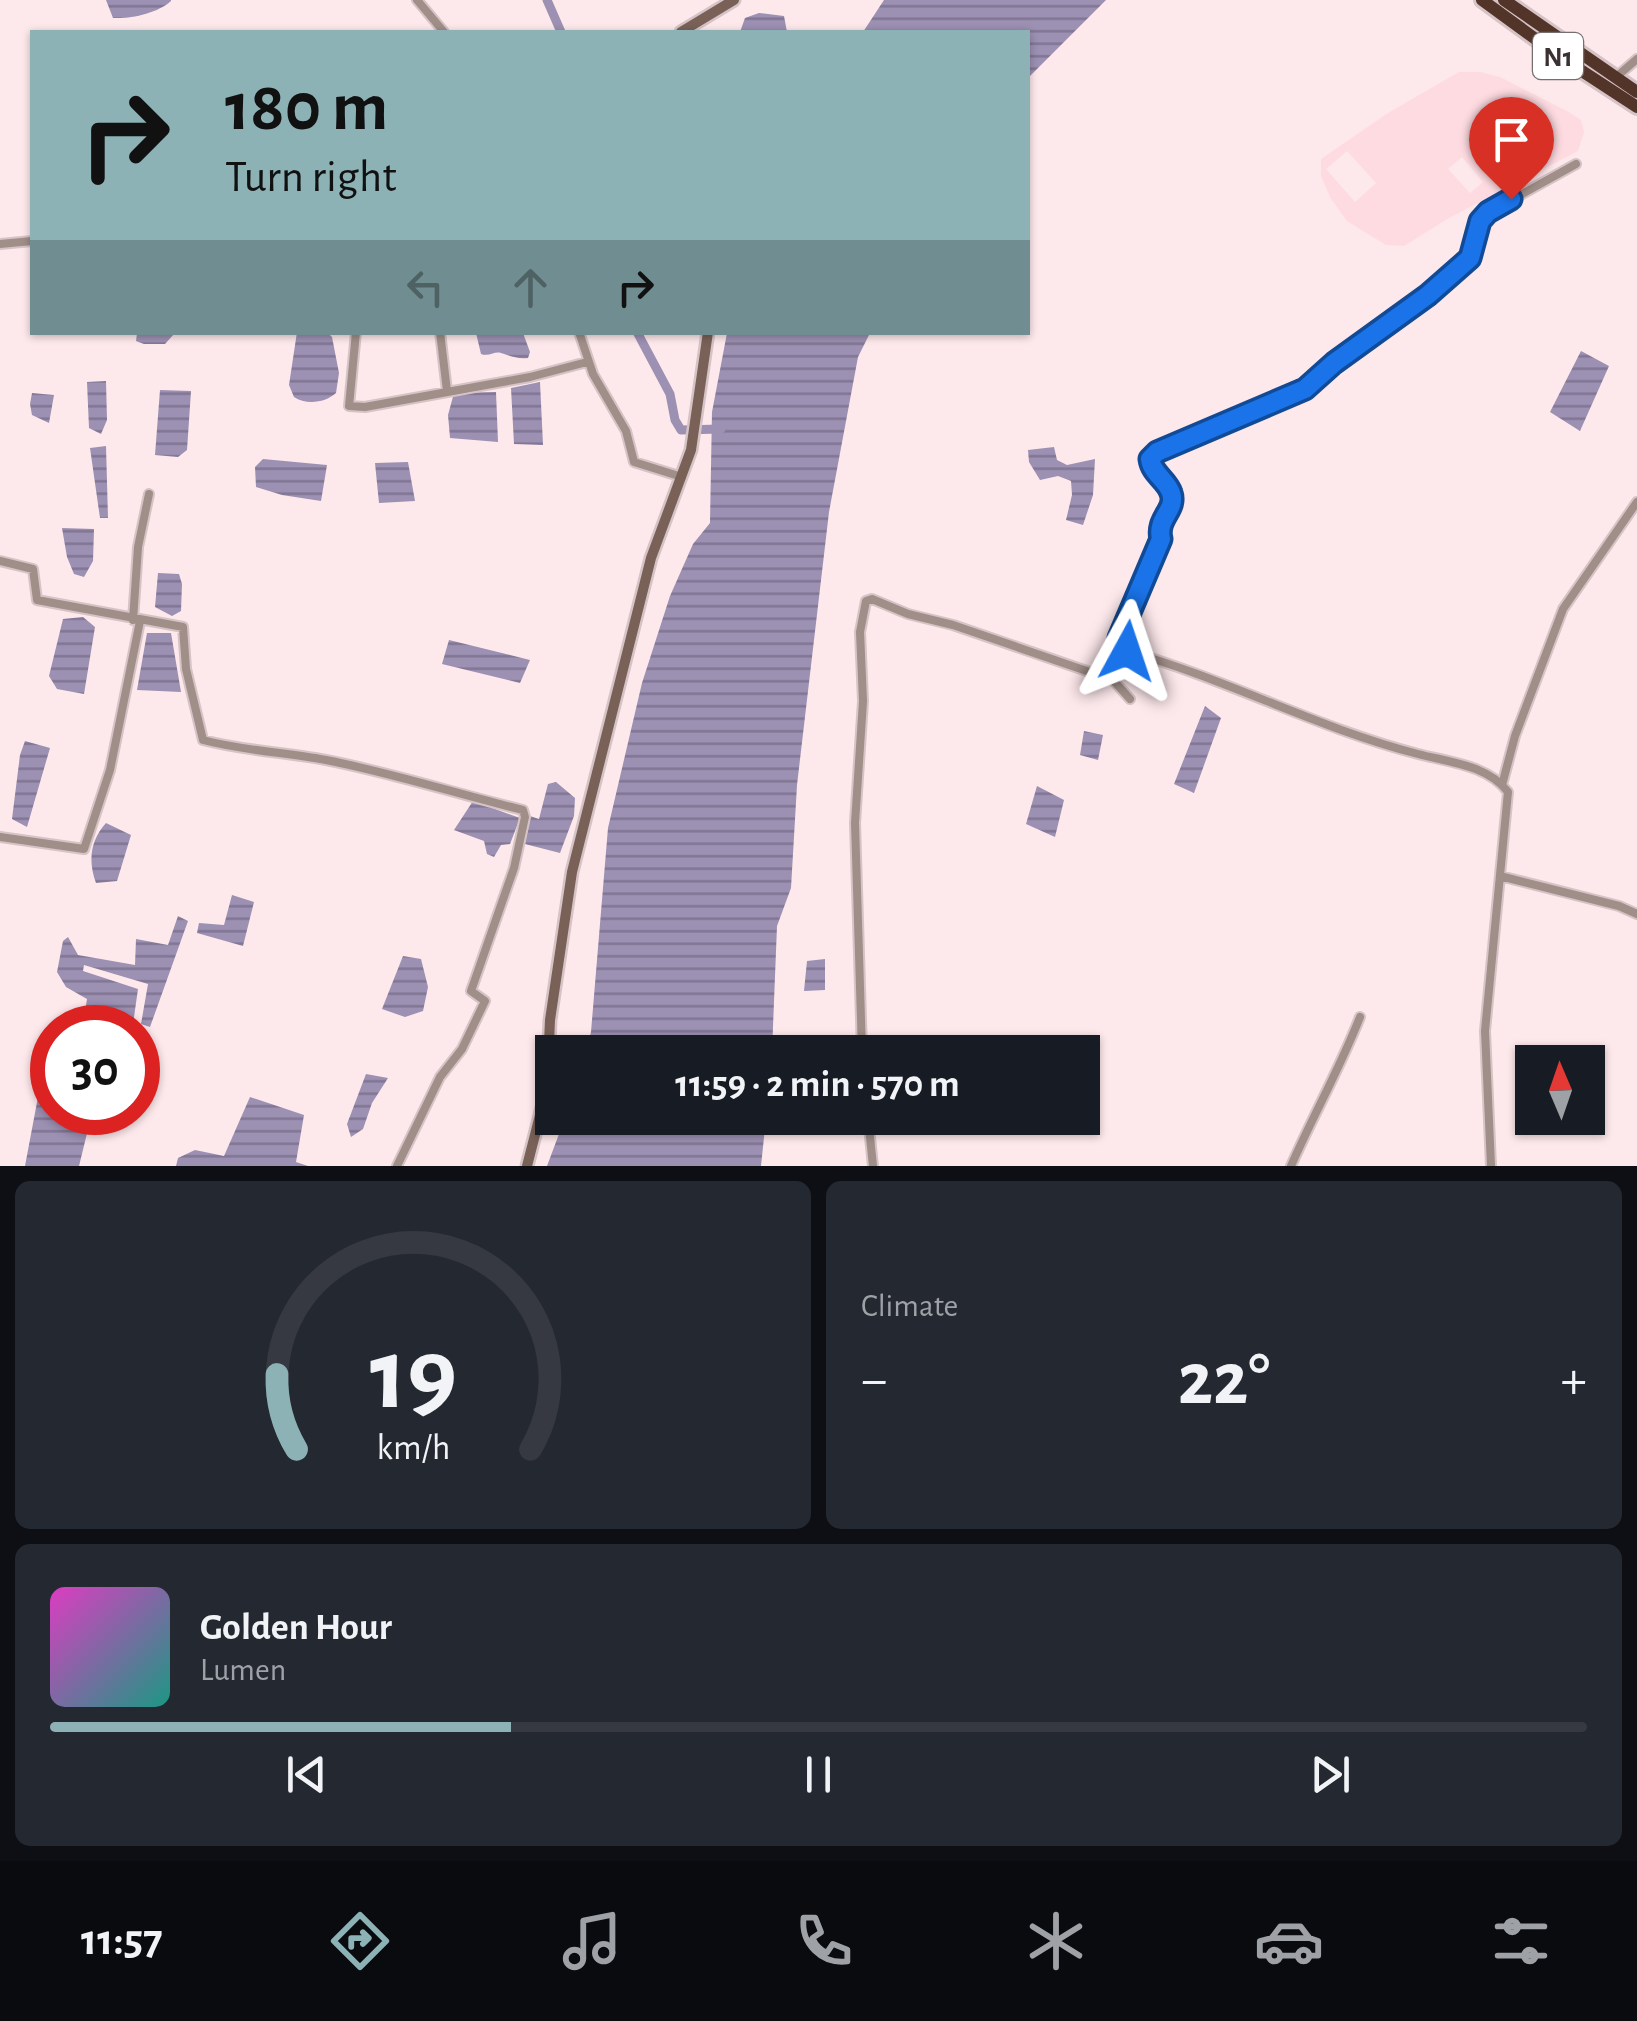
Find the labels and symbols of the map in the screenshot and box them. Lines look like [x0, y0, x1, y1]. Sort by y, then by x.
road number: N1 [1533, 33, 1583, 79]
pin [1469, 97, 1554, 200]
position arrow [1075, 599, 1179, 703]
speed limit sign: 30 [30, 1005, 160, 1135]
north arrow [1515, 1045, 1605, 1135]

